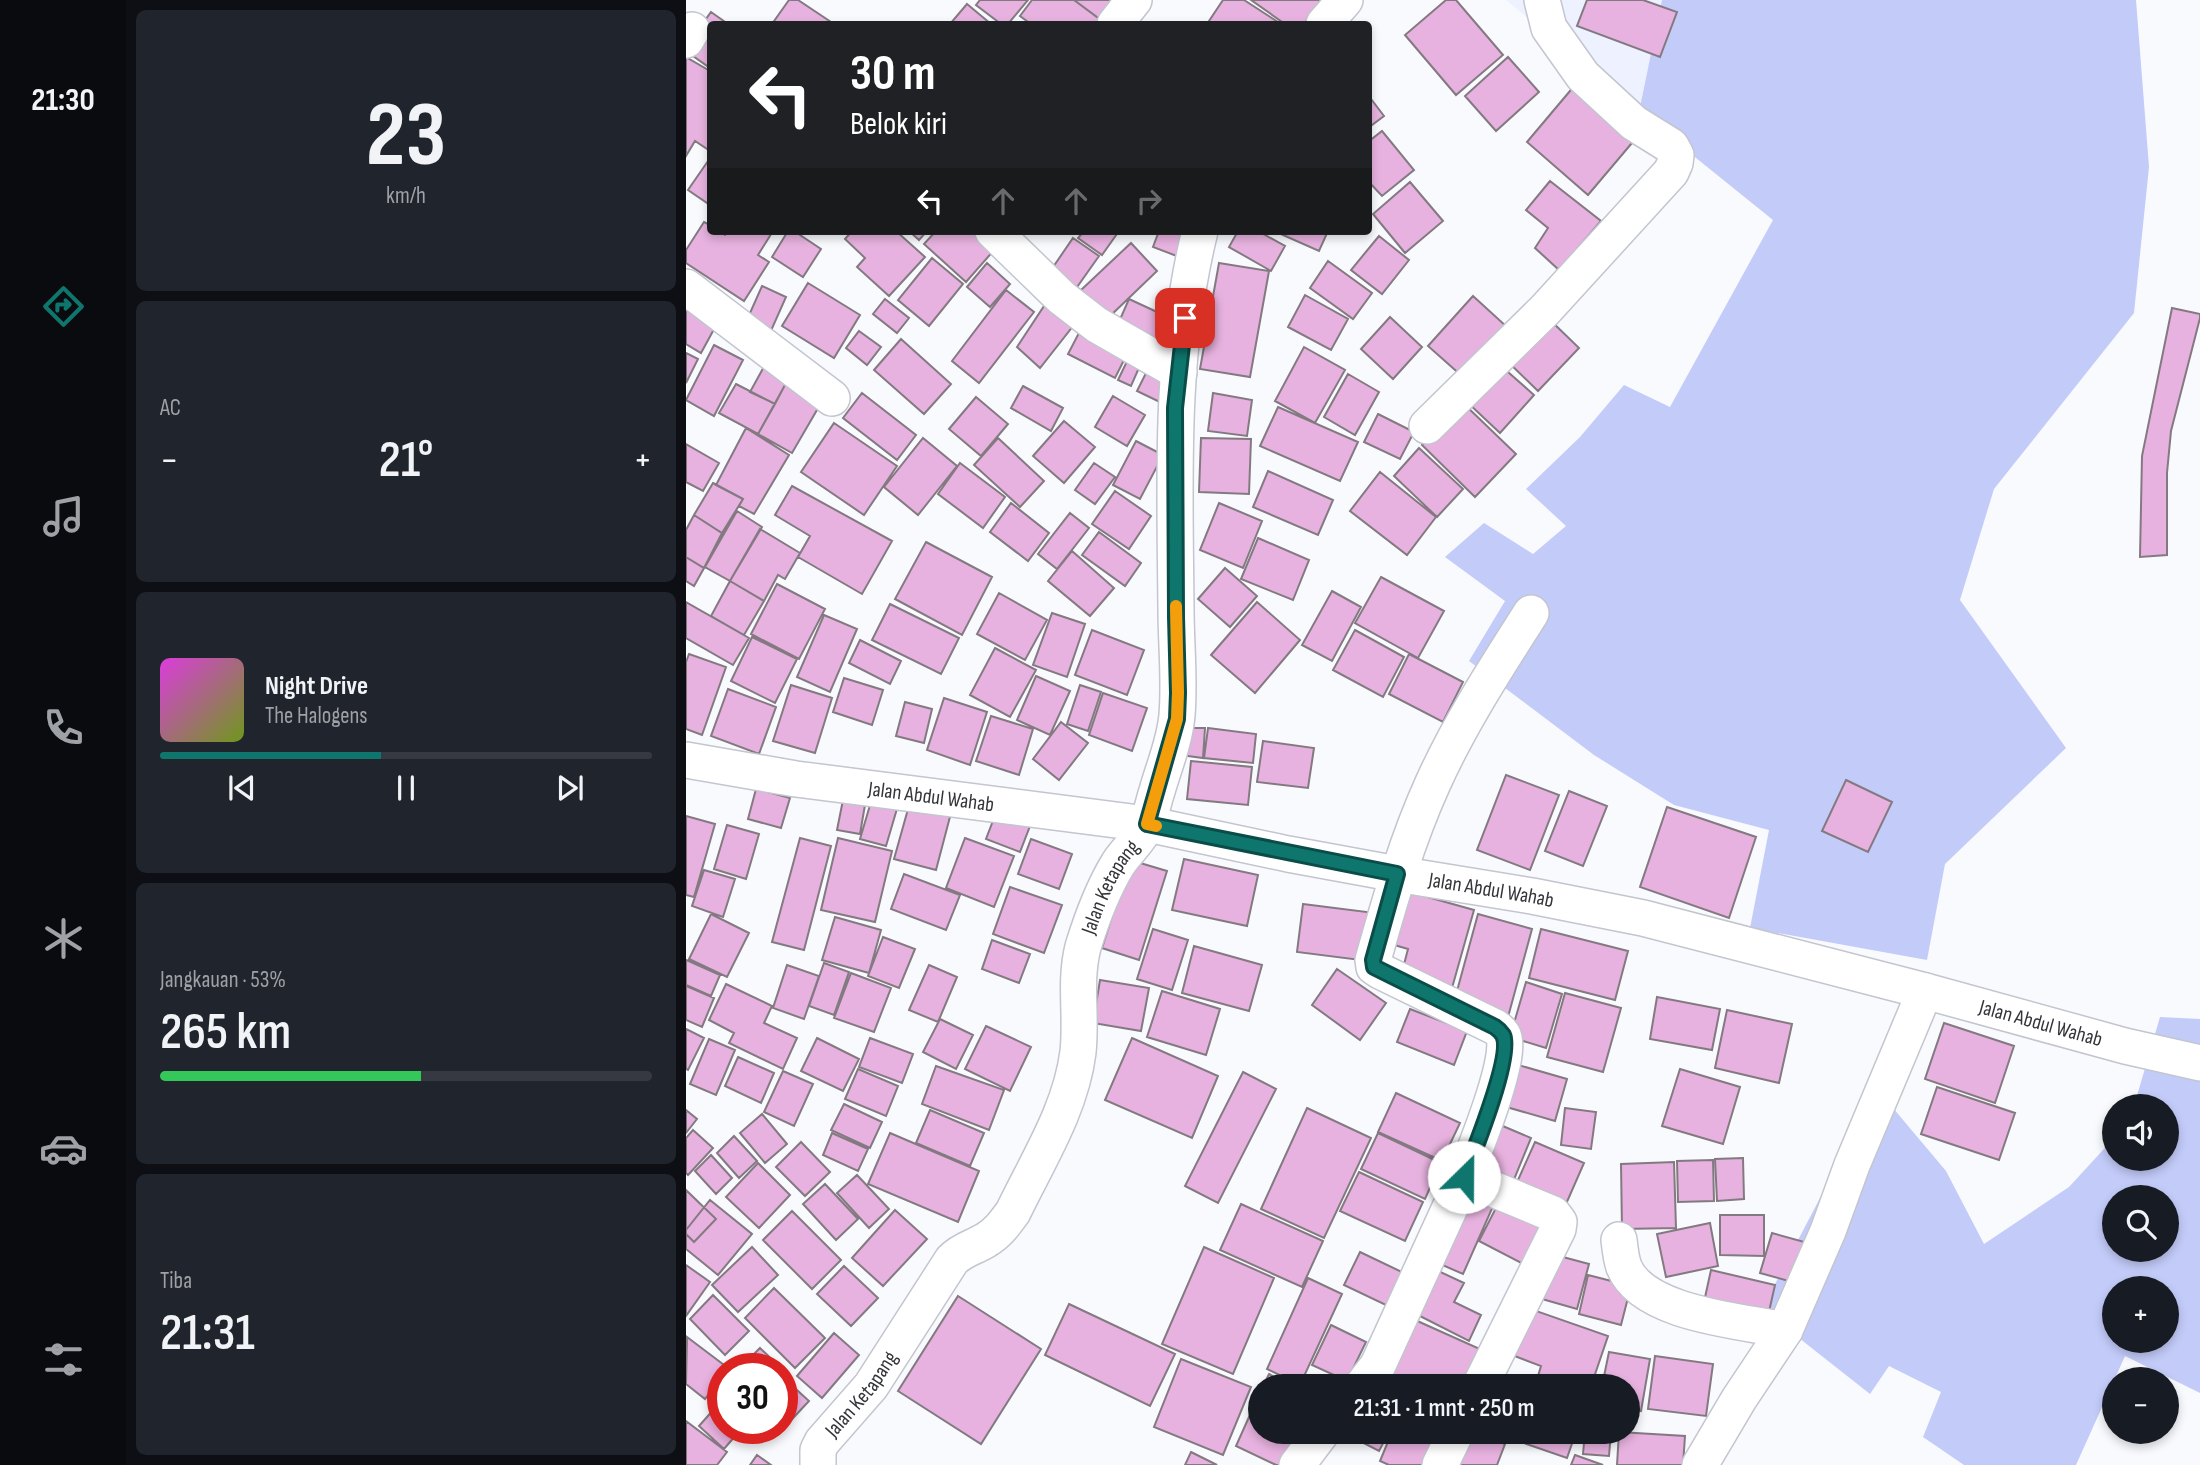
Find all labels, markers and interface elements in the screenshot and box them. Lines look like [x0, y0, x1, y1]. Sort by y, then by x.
text: 30 m [850, 45, 935, 104]
icon: left [735, 49, 826, 140]
text: 21:30 [31, 81, 95, 120]
text: 23 [366, 82, 446, 191]
text: Belok kiri [850, 105, 947, 144]
text: km/h [386, 182, 426, 210]
icon: left [911, 182, 949, 220]
icon: ahead [984, 182, 1022, 220]
icon: ahead [1057, 182, 1095, 220]
icon: right [1130, 182, 1168, 220]
icon: directions [39, 282, 88, 331]
pin [1155, 288, 1215, 348]
icon: arrive [1166, 299, 1204, 337]
text: AC [160, 394, 181, 422]
text: 21° [379, 429, 433, 492]
text: − [160, 438, 179, 483]
text: + [633, 438, 652, 483]
icon: music [39, 492, 88, 541]
text: Night Drive [265, 671, 368, 702]
text: The Halogens [265, 702, 368, 730]
icon: phone [39, 703, 88, 752]
icon: previous [223, 769, 261, 807]
icon: pause [387, 769, 425, 807]
icon: next [551, 769, 589, 807]
street label: Jalan Abdul Wahab [866, 776, 996, 817]
street label: Jalan Ketapang [1075, 835, 1144, 938]
street label: Jalan Abdul Wahab [1426, 867, 1556, 913]
icon: climate [39, 914, 88, 963]
text: Jangkauan · 53% [160, 966, 286, 994]
street label: Jalan Abdul Wahab [1976, 994, 2105, 1052]
text: 265 km [160, 1001, 291, 1064]
map controls [2102, 1094, 2179, 1444]
button: sound [2102, 1094, 2179, 1171]
icon: car [39, 1124, 88, 1173]
position arrow [1427, 1140, 1501, 1214]
button: search [2102, 1185, 2179, 1262]
text: Tiba [160, 1267, 192, 1295]
button: + [2102, 1276, 2179, 1353]
text: 21:31 [160, 1302, 255, 1365]
icon: filters [39, 1335, 88, 1384]
street label: Jalan Ketapang [819, 1346, 903, 1443]
speed limit sign: 30 [707, 1353, 798, 1444]
button: − [2102, 1367, 2179, 1444]
text: 21:31 · 1 mnt · 250 m [1353, 1393, 1535, 1424]

